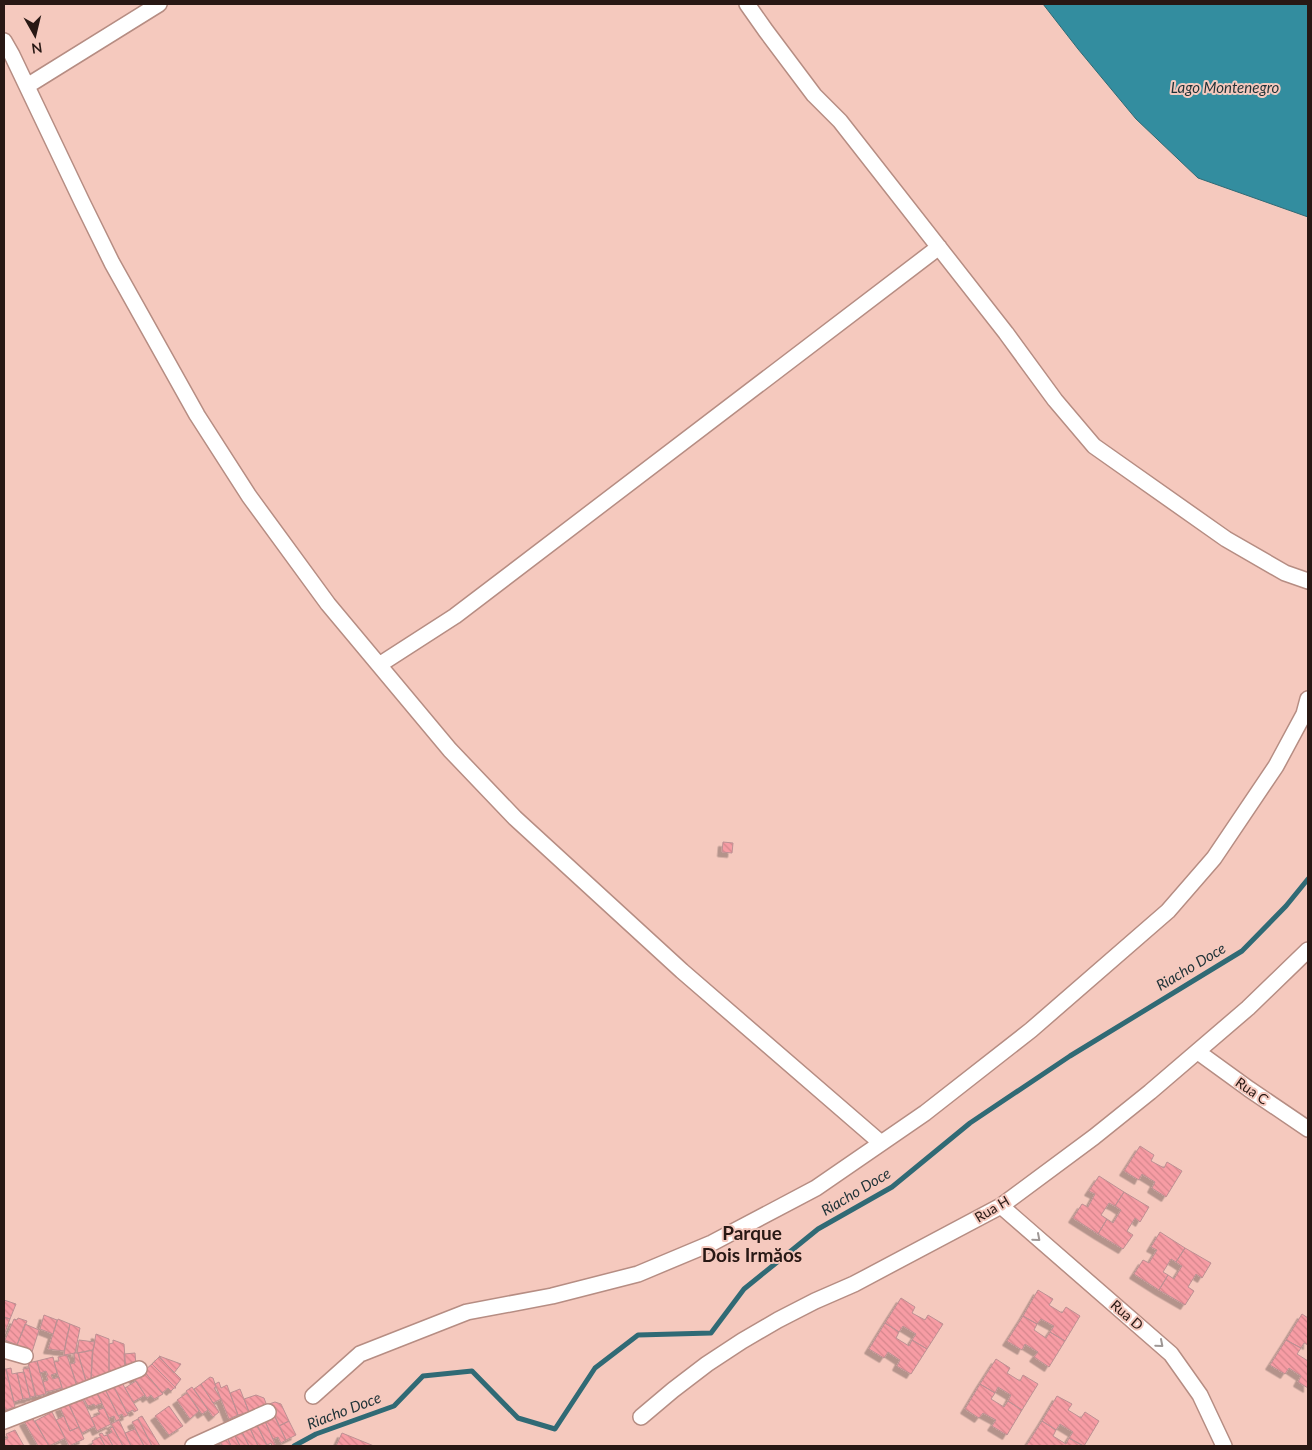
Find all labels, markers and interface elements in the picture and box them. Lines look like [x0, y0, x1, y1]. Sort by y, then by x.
north arrow [10, 10, 60, 60]
text: N [30, 39, 43, 58]
water label: Lago Montenegro [1171, 78, 1280, 96]
water label: Riacho Doce [1152, 938, 1229, 994]
street label: Rua C [1233, 1073, 1273, 1108]
water label: Riacho Doce [817, 1163, 894, 1219]
street label: Rua H [971, 1192, 1012, 1226]
district label: Parque Dois Irmăos [702, 1221, 802, 1266]
one-way arrow [1032, 1232, 1041, 1241]
street label: Rua D [1108, 1296, 1147, 1333]
one-way arrow [1155, 1338, 1164, 1347]
water label: Riacho Doce [304, 1388, 383, 1432]

